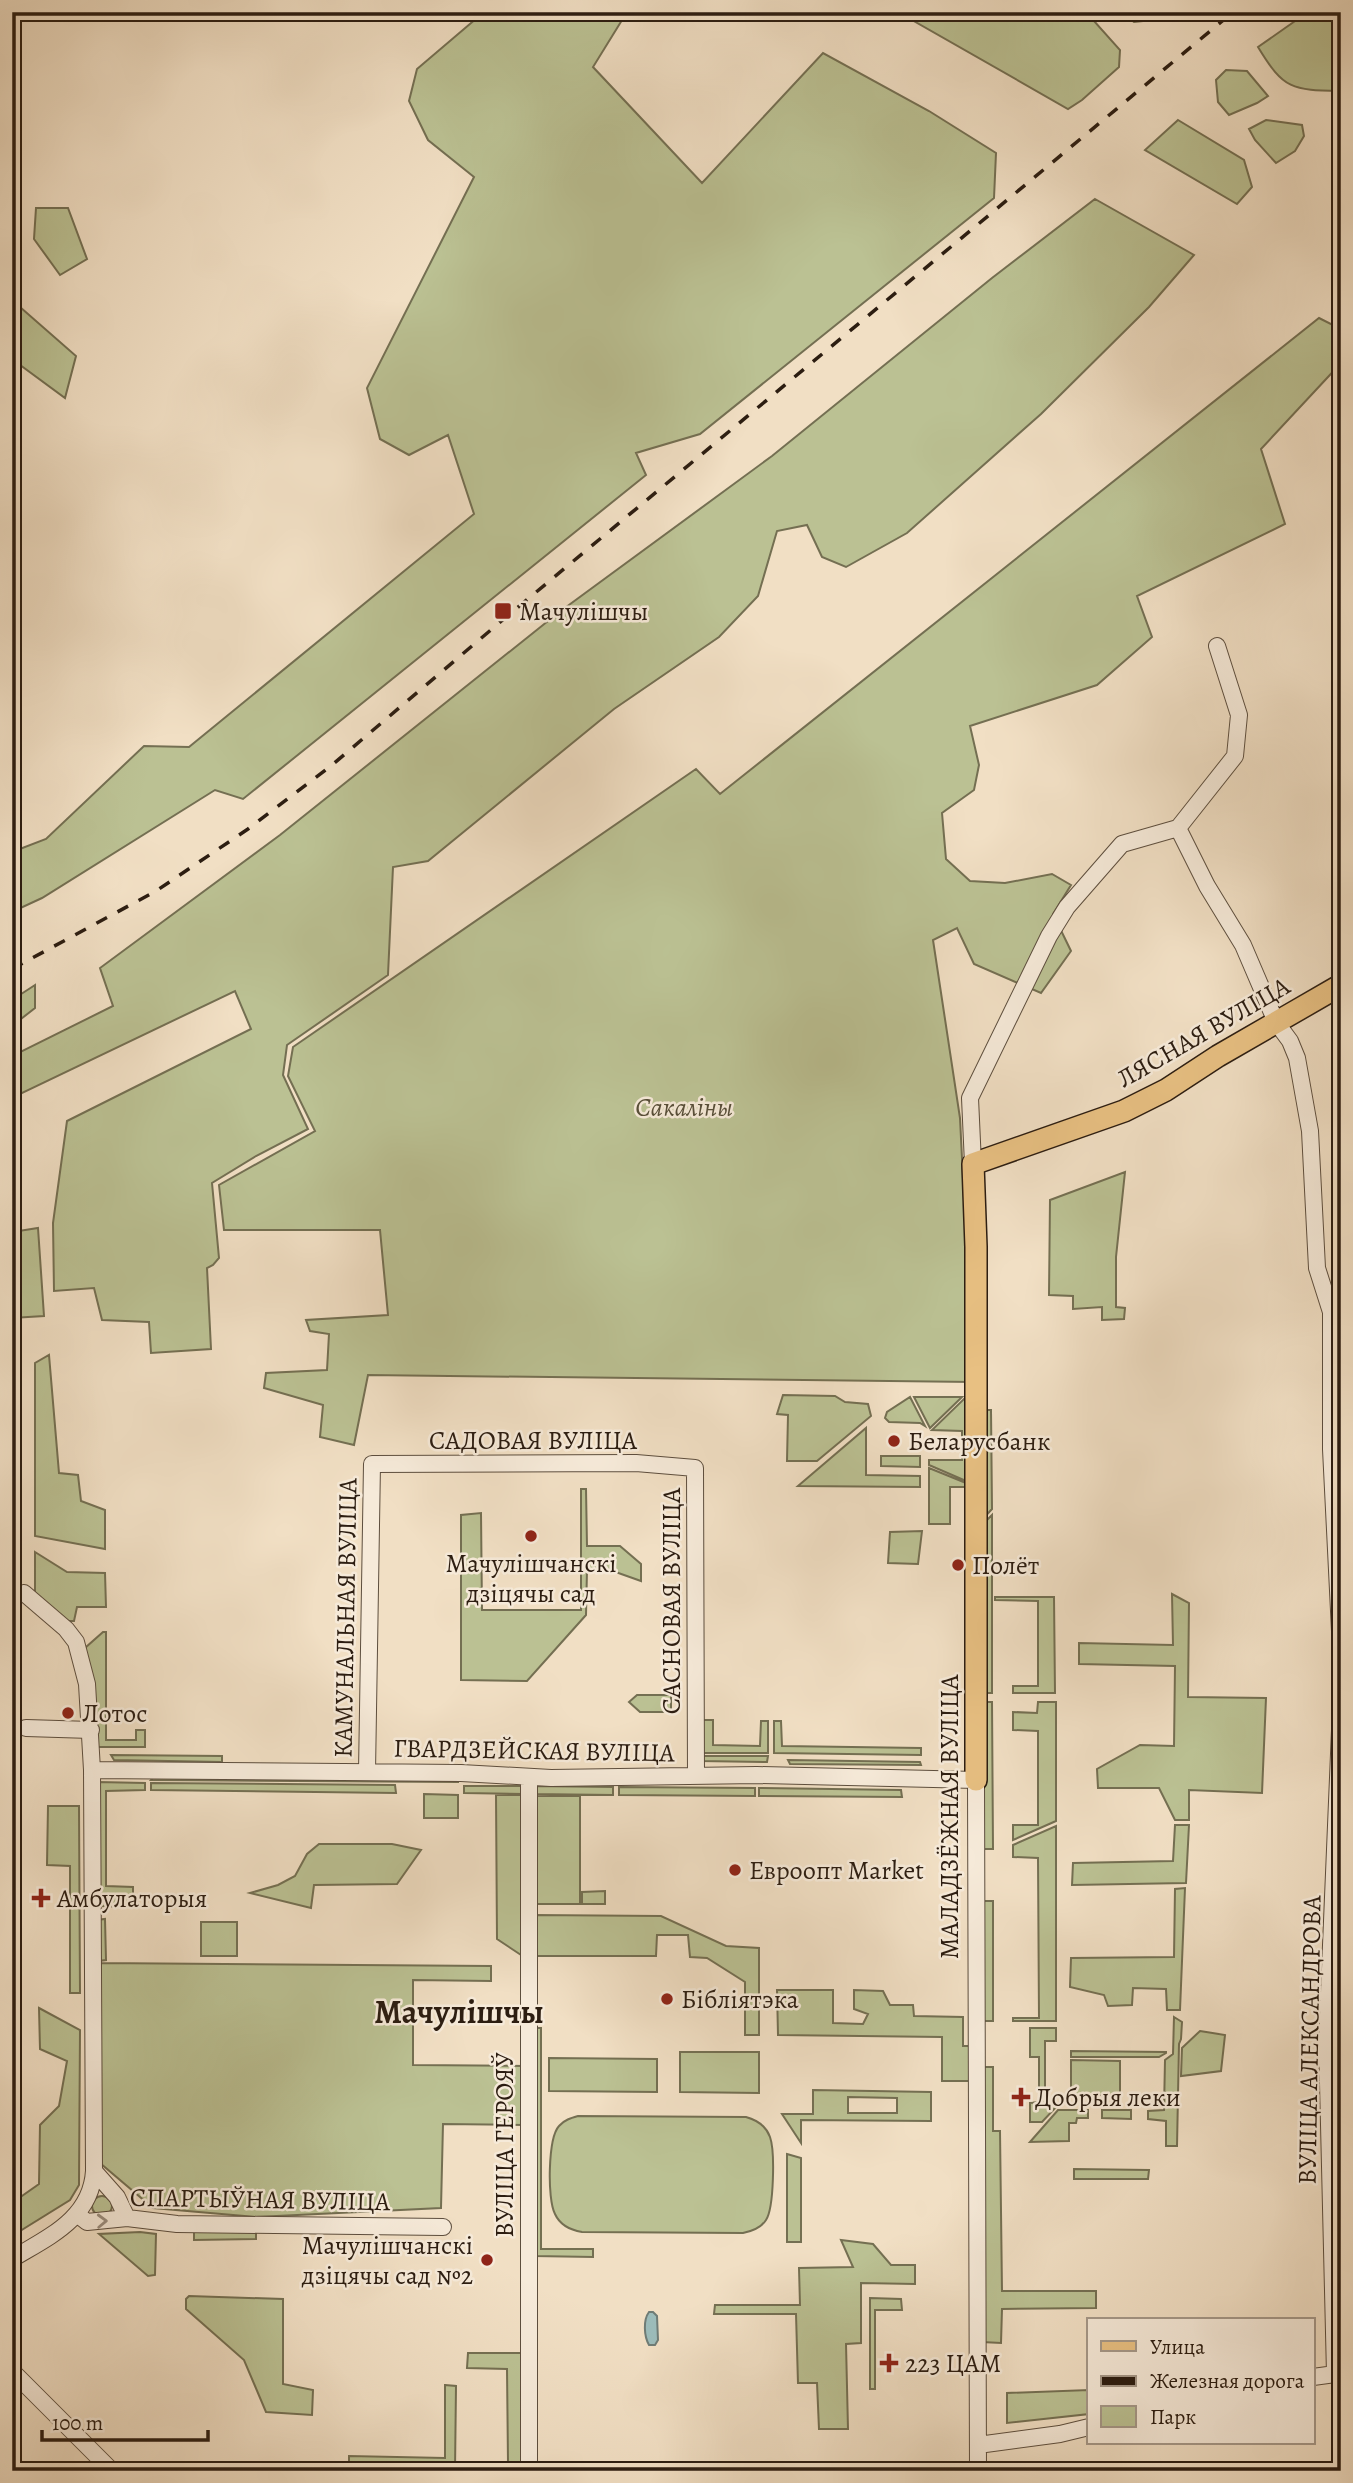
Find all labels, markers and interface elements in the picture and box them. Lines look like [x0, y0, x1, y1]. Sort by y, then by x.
place label: Мачулішчы [519, 594, 648, 629]
marker: Мачулішчы [493, 601, 513, 621]
street label: ЛЯСНАЯ ВУЛІЦА [1110, 968, 1297, 1096]
park label: Сакаліны [635, 1090, 733, 1125]
street label: САДОВАЯ ВУЛІЦА [429, 1423, 638, 1458]
place label: Беларусбанк [908, 1424, 1050, 1459]
marker: Беларусбанк [886, 1433, 902, 1449]
street label: КАМУНАЛЬНАЯ ВУЛІЦА [326, 1477, 365, 1758]
street label: САСНОВАЯ ВУЛІЦА [654, 1487, 689, 1714]
marker: Мачулішчанскі дзіцячы сад [523, 1528, 539, 1544]
place label: Мачулішчанскі дзіцячы сад [445, 1546, 617, 1611]
place label: Полёт [972, 1548, 1040, 1583]
marker: Полёт [950, 1557, 966, 1573]
street label: МАЛАДЗЁЖНАЯ ВУЛІЦА [932, 1674, 967, 1959]
place label: Лотос [82, 1696, 148, 1731]
marker: Лотос [60, 1705, 76, 1721]
street label: ГВАРДЗЕЙСКАЯ ВУЛІЦА [393, 1731, 676, 1770]
place label: Евроопт Market [749, 1853, 924, 1888]
marker: Евроопт Market [727, 1862, 743, 1878]
place label: Амбулаторыя [56, 1881, 207, 1916]
marker: Амбулаторыя [31, 1888, 51, 1908]
street label: ВУЛІЦА АЛЕКСАНДРОВА [1289, 1894, 1330, 2185]
place label: Бібліятэка [681, 1982, 799, 2017]
district label: Мачулішчы [374, 1989, 544, 2034]
marker: Бібліятэка [659, 1991, 675, 2007]
street label: ВУЛІЦА ГЕРОЯЎ [487, 2052, 522, 2238]
place label: Добрыя леки [1035, 2080, 1181, 2115]
marker: Добрыя леки [1013, 2089, 1029, 2105]
street label: СПАРТЫЎНАЯ ВУЛІЦА [130, 2180, 391, 2219]
one-way arrow [96, 2214, 107, 2229]
place label: Мачулішчанскі дзіцячы сад №2 [301, 2228, 473, 2293]
marker: Мачулішчанскі дзіцячы сад №2 [479, 2252, 495, 2268]
legend [1087, 2318, 1314, 2444]
text: Улица [1150, 2333, 1205, 2361]
place label: 223 ЦAM [905, 2346, 1001, 2381]
marker: 223 ЦAM [879, 2353, 899, 2373]
text: Железная дорога [1150, 2367, 1305, 2395]
scale bar [42, 2399, 208, 2443]
text: Парк [1150, 2403, 1196, 2431]
text: 100 m [52, 2409, 103, 2437]

